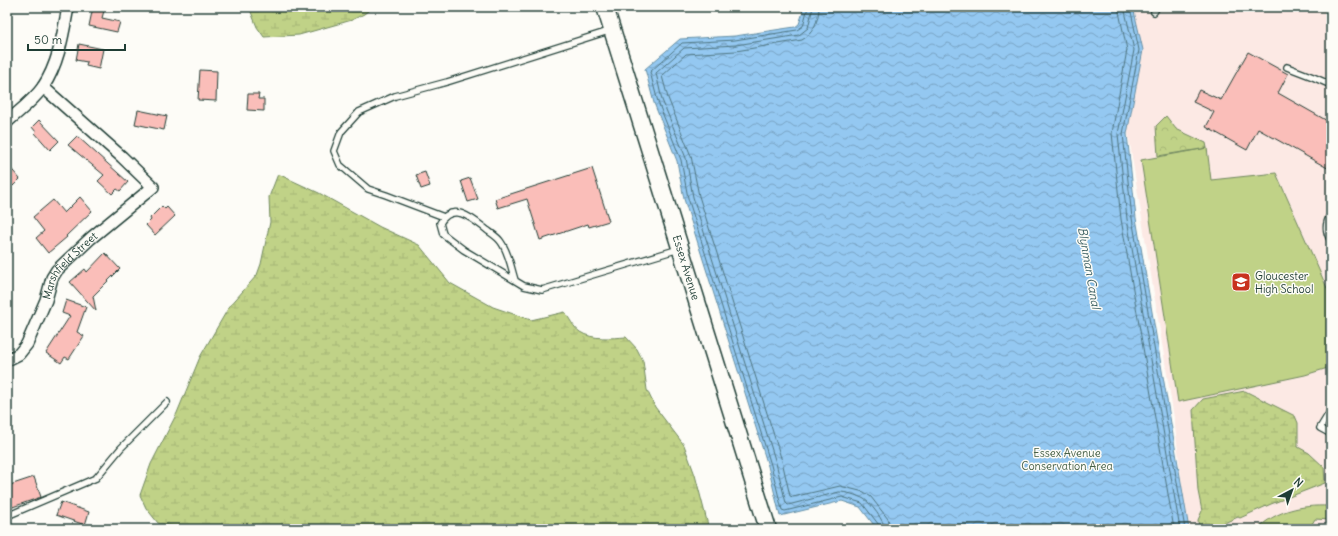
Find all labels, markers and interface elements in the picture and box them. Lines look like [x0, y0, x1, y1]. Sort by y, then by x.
scale bar [28, 26, 125, 52]
text: 50 m [34, 32, 63, 47]
water label: Blynman Canal [1075, 226, 1104, 312]
street label: Marshfield Street [39, 229, 100, 301]
street label: Essex Avenue [670, 233, 703, 302]
place label: Gloucester High School [1255, 269, 1313, 296]
school or university icon: Gloucester High School [1230, 271, 1252, 293]
park label: Essex Avenue Conservation Area [1021, 446, 1113, 473]
north arrow [1272, 470, 1312, 510]
text: N [1291, 475, 1306, 490]

